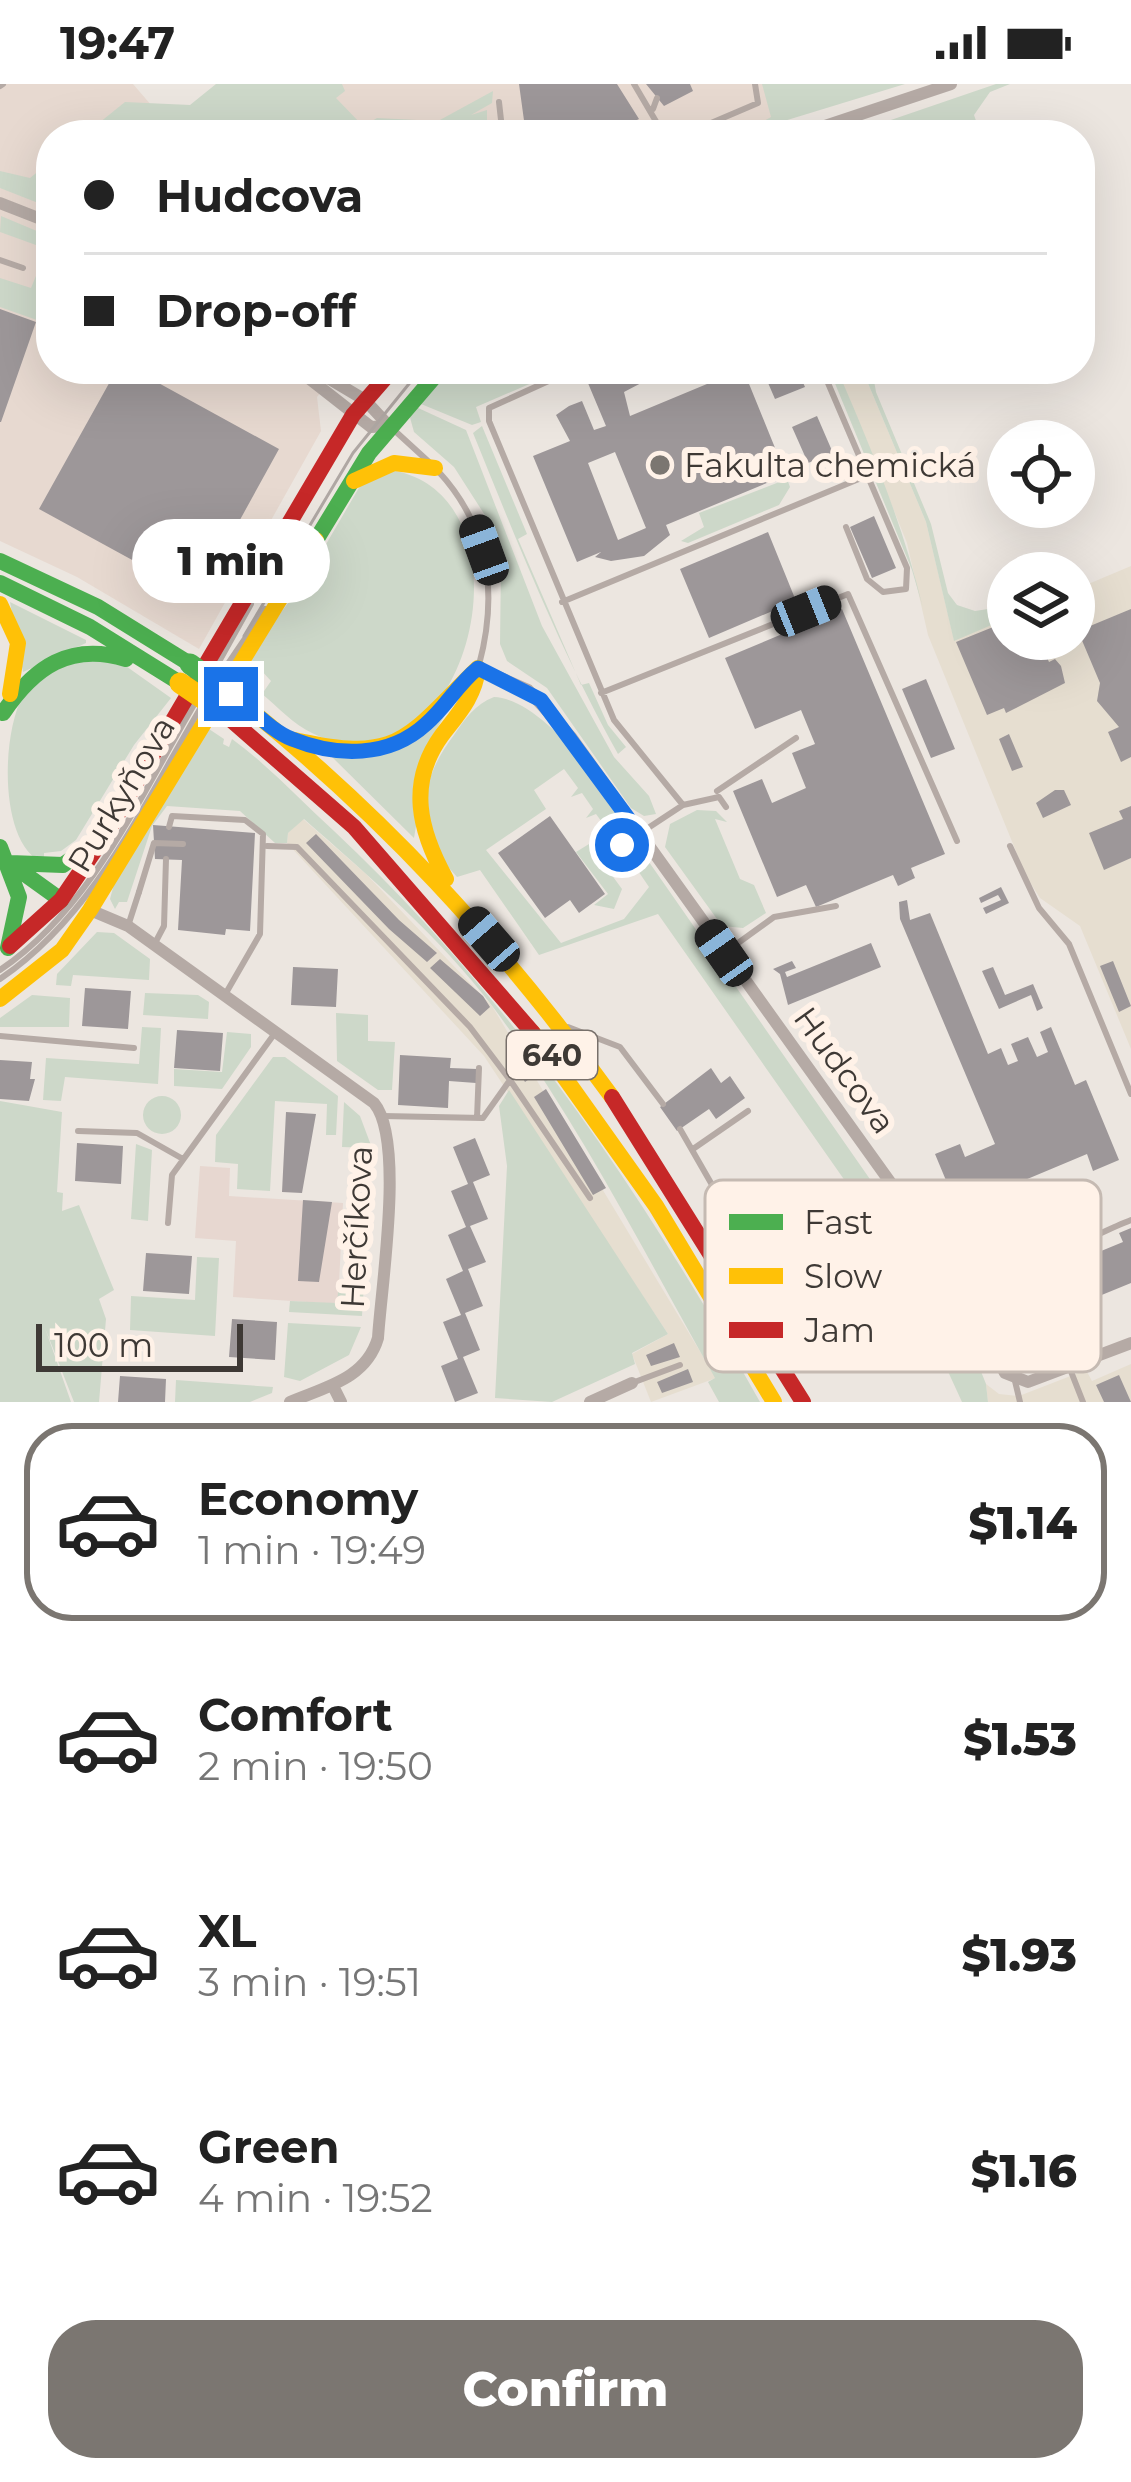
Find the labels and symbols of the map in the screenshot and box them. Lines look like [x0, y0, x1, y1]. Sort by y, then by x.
place label: Fakulta chemická [684, 445, 976, 485]
marker: Fakulta chemická [647, 452, 673, 478]
car [455, 510, 513, 590]
callout: 1 min [132, 520, 330, 604]
car [766, 581, 846, 641]
route end [204, 667, 258, 721]
street label: Purkyňova [59, 709, 183, 879]
route start [595, 818, 649, 872]
car [452, 900, 526, 978]
car [689, 913, 759, 993]
street label: Hudcova [786, 999, 904, 1141]
road number: 640 [507, 1031, 597, 1079]
street label: Herčíkova [332, 1145, 380, 1309]
legend [705, 1180, 1101, 1372]
text: Fast [804, 1202, 873, 1242]
text: Slow [804, 1256, 882, 1296]
text: Jam [803, 1310, 875, 1350]
scale bar [36, 1318, 243, 1371]

